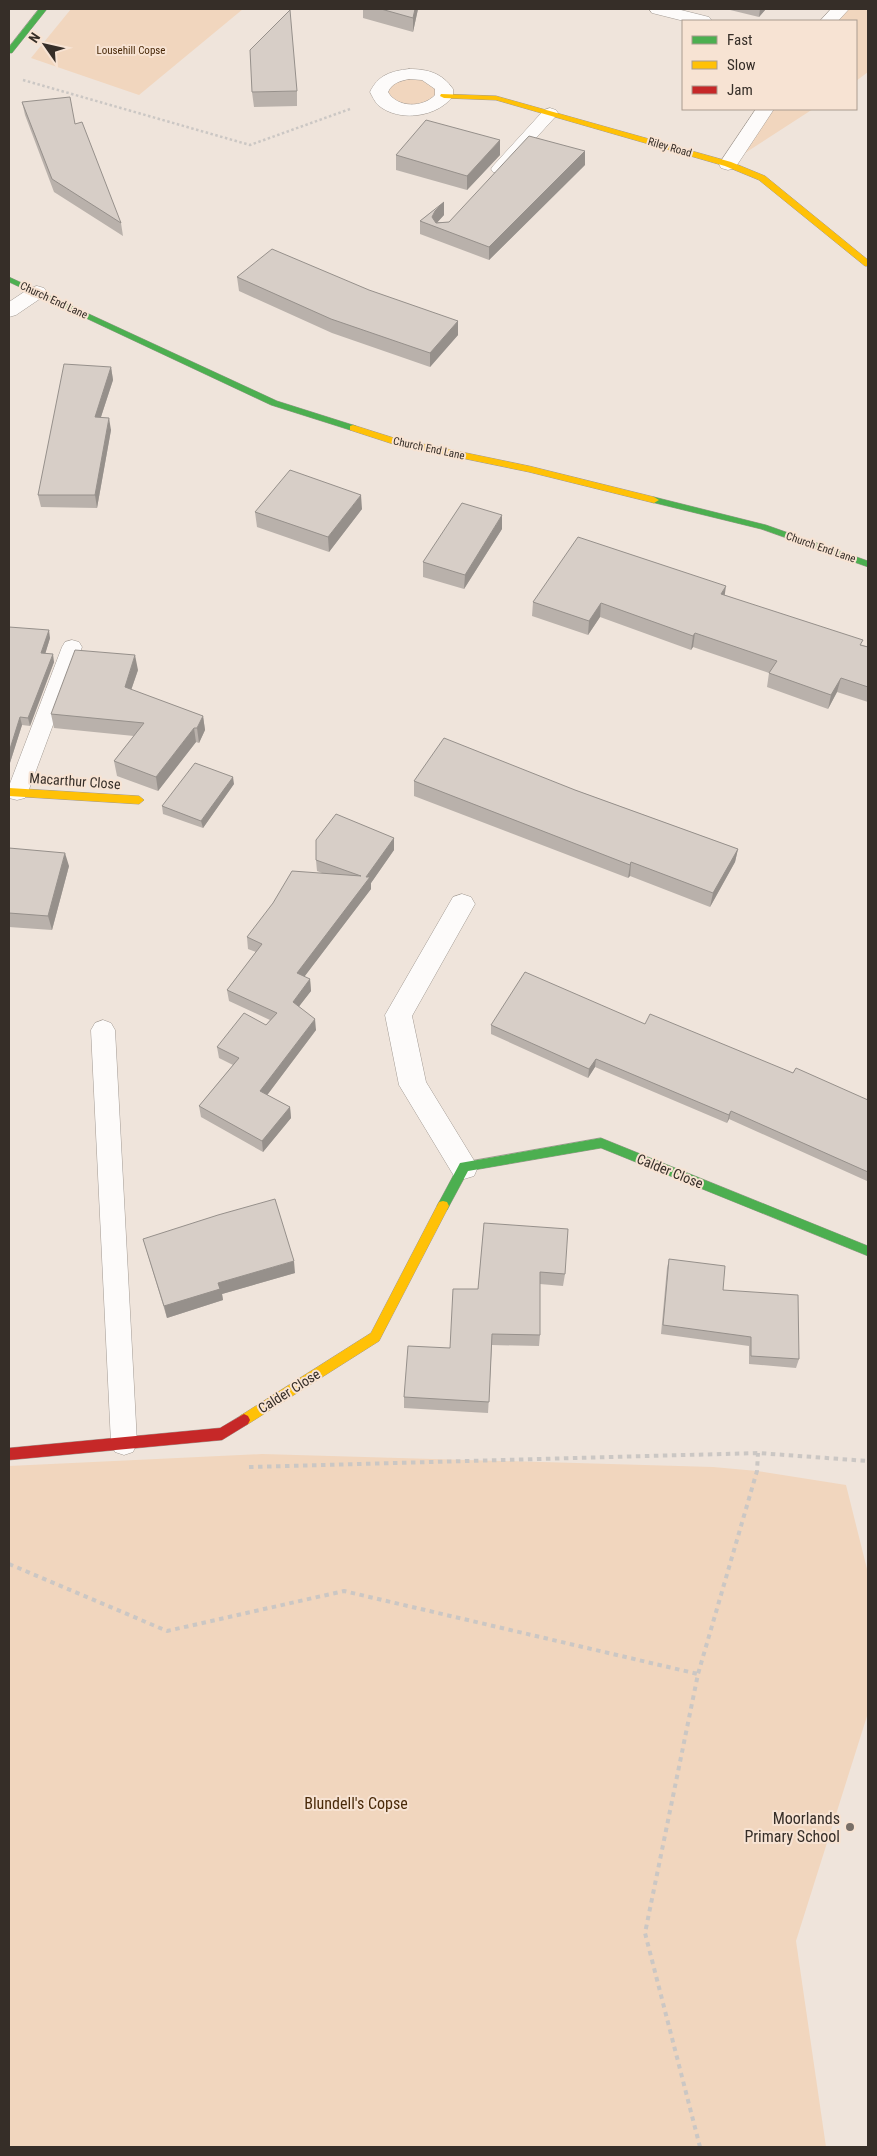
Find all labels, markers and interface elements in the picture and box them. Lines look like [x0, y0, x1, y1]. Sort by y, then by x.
north arrow [20, 20, 70, 70]
legend [682, 20, 857, 110]
text: N [25, 30, 43, 46]
text: Fast [727, 31, 752, 49]
park label: Lousehill Copse [96, 44, 166, 57]
text: Slow [727, 56, 756, 74]
text: Jam [727, 81, 753, 99]
street label: Riley Road [646, 135, 693, 160]
street label: Church End Lane [18, 279, 90, 322]
street label: Church End Lane [392, 435, 466, 462]
street label: Church End Lane [784, 529, 857, 565]
street label: Macarthur Close [29, 770, 122, 792]
street label: Calder Close [635, 1150, 706, 1192]
street label: Calder Close [255, 1365, 323, 1416]
park label: Blundell's Copse [304, 1794, 408, 1813]
place label: Moorlands Primary School [744, 1809, 840, 1846]
marker: Moorlands Primary School [844, 1821, 856, 1833]

